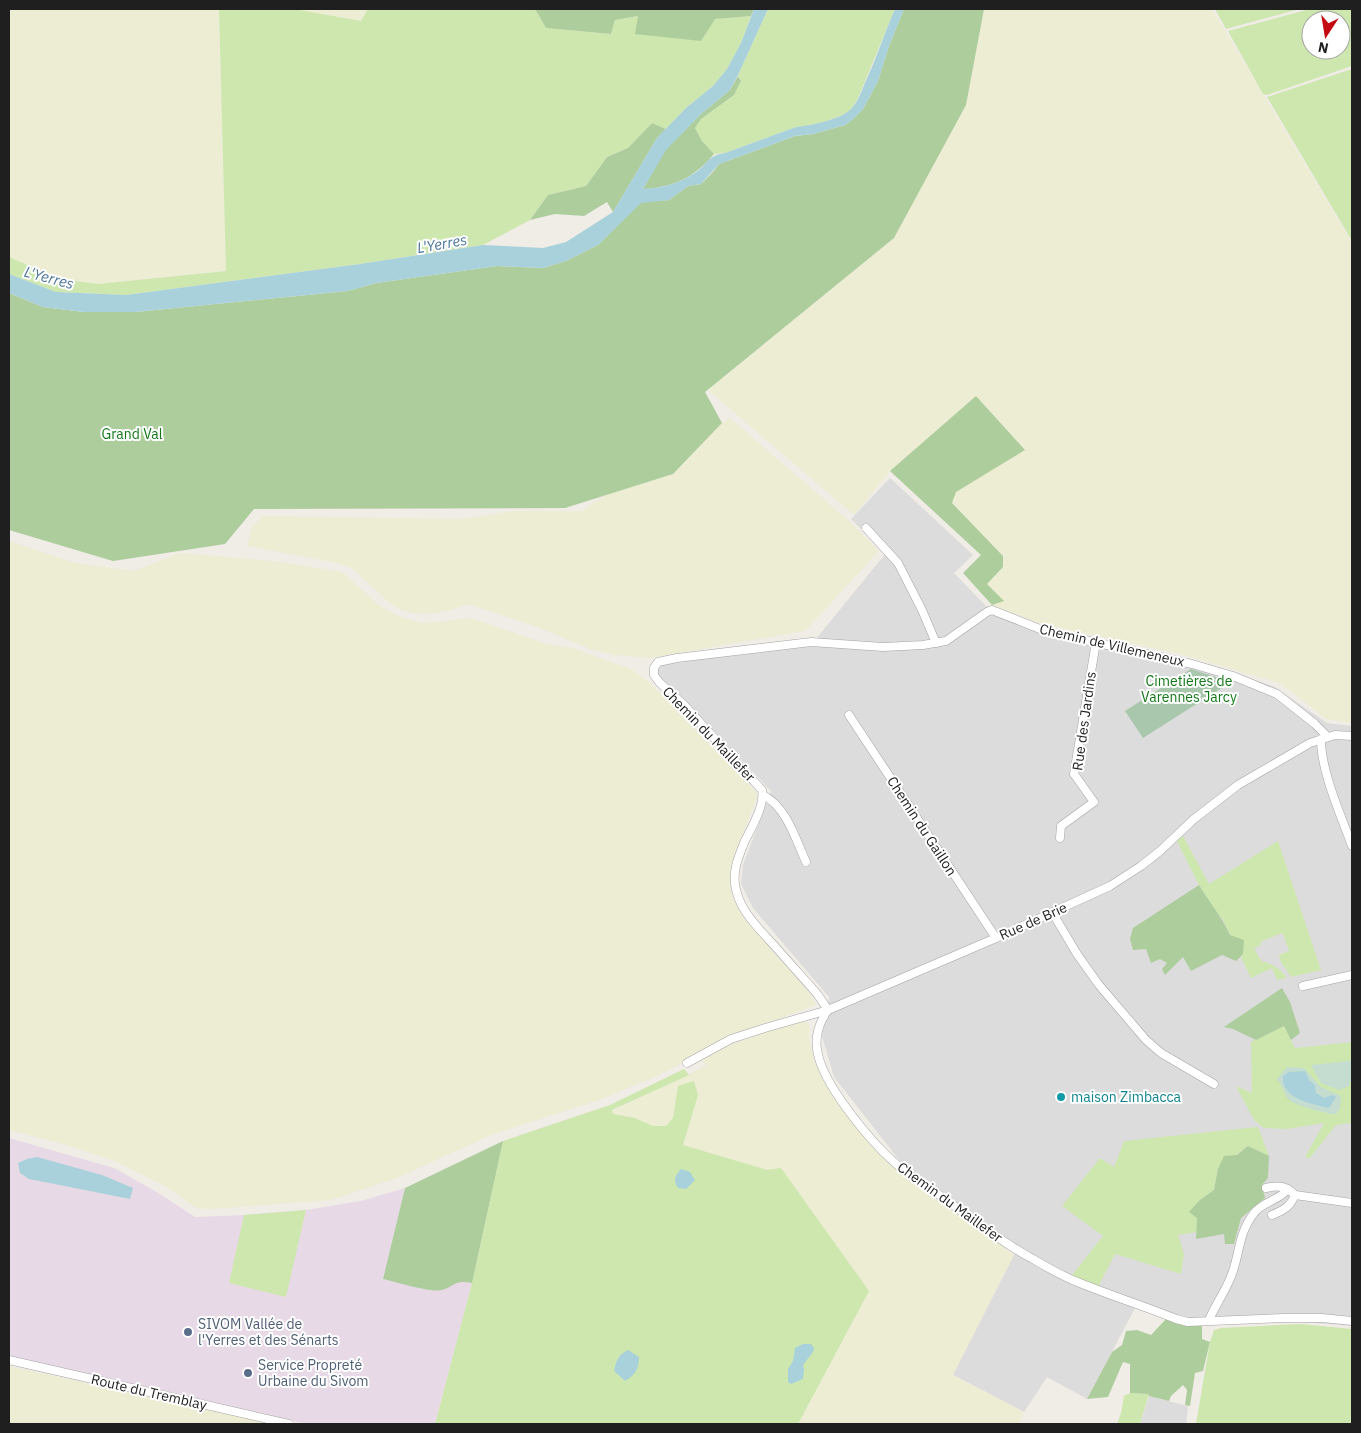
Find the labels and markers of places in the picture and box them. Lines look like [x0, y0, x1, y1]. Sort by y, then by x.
place label: maison Zimbacca [1071, 1088, 1182, 1106]
marker: maison Zimbacca [1055, 1091, 1067, 1103]
place label: SIVOM Vallée de l'Yerres et des Sénarts [198, 1315, 339, 1349]
marker: SIVOM Vallée de l'Yerres et des Sénarts [182, 1326, 194, 1338]
place label: Service Propreté Urbaine du Sivom [258, 1356, 369, 1390]
marker: Service Propreté Urbaine du Sivom [242, 1367, 254, 1379]

